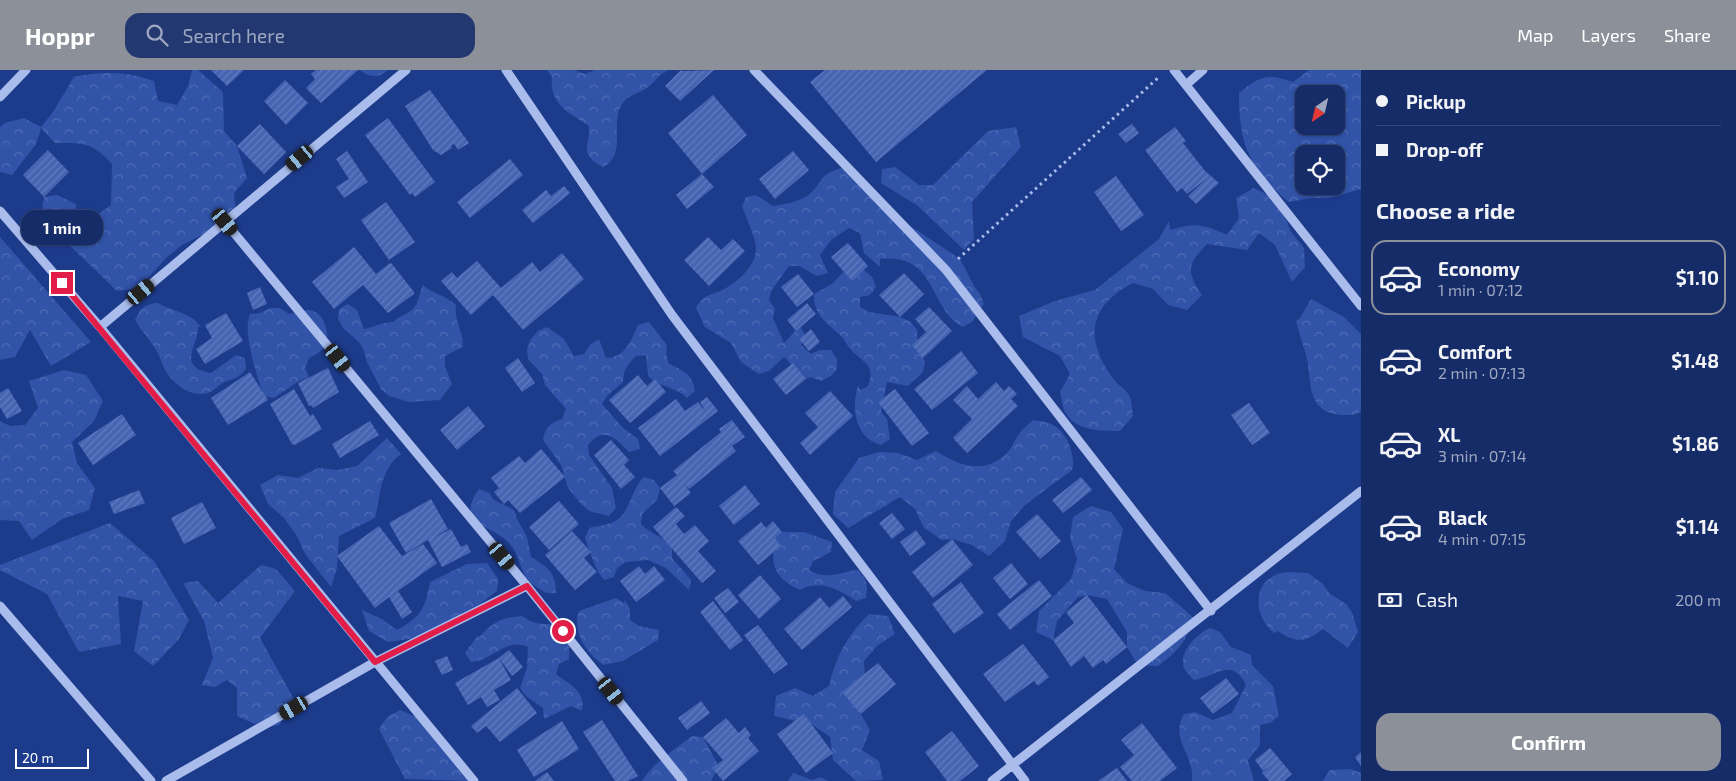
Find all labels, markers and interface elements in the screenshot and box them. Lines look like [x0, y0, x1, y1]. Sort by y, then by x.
search box [125, 13, 475, 58]
text: Hoppr [25, 21, 95, 50]
icon: search [143, 21, 171, 49]
text: Search here [183, 24, 285, 47]
text: Map [1517, 24, 1553, 46]
text: Layers [1581, 24, 1636, 46]
text: Share [1664, 24, 1711, 46]
north arrow [1295, 85, 1345, 135]
map controls [1295, 85, 1345, 195]
text: Pickup [1406, 90, 1466, 113]
text: Drop-off [1406, 138, 1483, 161]
car [283, 143, 316, 173]
button: locate [1295, 145, 1345, 195]
text: Choose a ride [1376, 197, 1515, 223]
car [209, 206, 240, 238]
callout: 1 min [21, 210, 103, 246]
text: 1 min [43, 218, 81, 237]
icon: car [1378, 255, 1423, 300]
text: Economy [1438, 257, 1520, 280]
text: $1.10 [1676, 266, 1719, 289]
route end [51, 272, 73, 294]
car [124, 277, 157, 307]
text: 1 min · 07:12 [1438, 280, 1523, 299]
icon: car [1378, 338, 1423, 383]
text: Comfort [1438, 340, 1512, 363]
car [322, 342, 353, 374]
text: $1.48 [1671, 349, 1719, 372]
text: 2 min · 07:13 [1438, 363, 1526, 382]
icon: car [1378, 421, 1423, 466]
text: XL [1438, 423, 1460, 446]
text: $1.86 [1672, 432, 1719, 455]
text: 3 min · 07:14 [1438, 446, 1526, 465]
icon: car [1378, 504, 1423, 549]
text: Black [1438, 506, 1488, 529]
text: $1.14 [1676, 515, 1719, 538]
text: 4 min · 07:15 [1438, 529, 1526, 548]
car [486, 540, 517, 572]
icon: cash [1376, 586, 1404, 614]
text: Cash [1416, 588, 1458, 611]
text: 200 m [1675, 590, 1721, 609]
route start [552, 620, 574, 642]
car [595, 675, 626, 707]
car [277, 694, 310, 722]
button: Confirm [1376, 713, 1721, 771]
scale bar [15, 746, 89, 769]
text: 20 m [22, 749, 54, 766]

